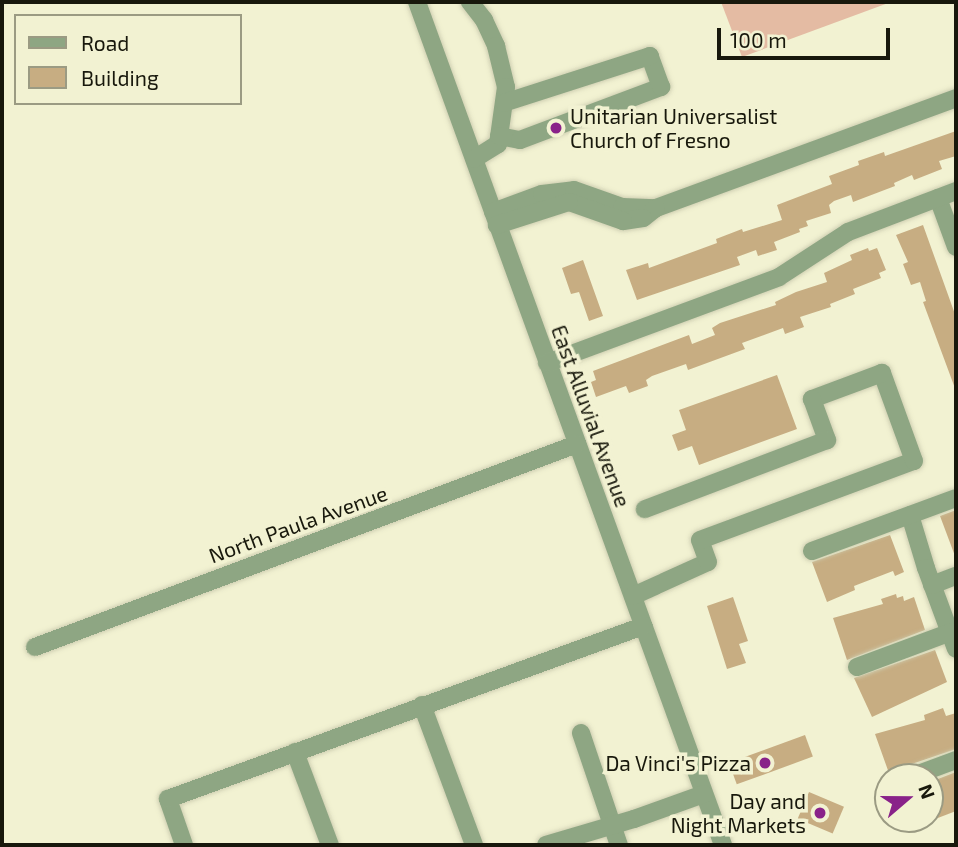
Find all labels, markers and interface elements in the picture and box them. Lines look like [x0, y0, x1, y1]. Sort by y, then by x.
legend [14, 14, 242, 105]
scale bar [720, 14, 893, 58]
text: 100 m [730, 27, 787, 52]
text: Road [81, 30, 129, 55]
text: Building [81, 65, 159, 90]
place label: Unitarian Universalist Church of Fresno [570, 103, 777, 153]
marker: Unitarian Universalist Church of Fresno [548, 120, 564, 136]
street label: East Alluvial Avenue [546, 321, 636, 511]
street label: North Paula Avenue [205, 480, 391, 568]
place label: Da Vinci's Pizza [605, 750, 751, 776]
marker: Da Vinci's Pizza [757, 755, 773, 771]
north arrow [874, 763, 944, 833]
text: N [914, 781, 940, 802]
place label: Day and Night Markets [671, 788, 806, 838]
marker: Day and Night Markets [812, 805, 828, 821]

